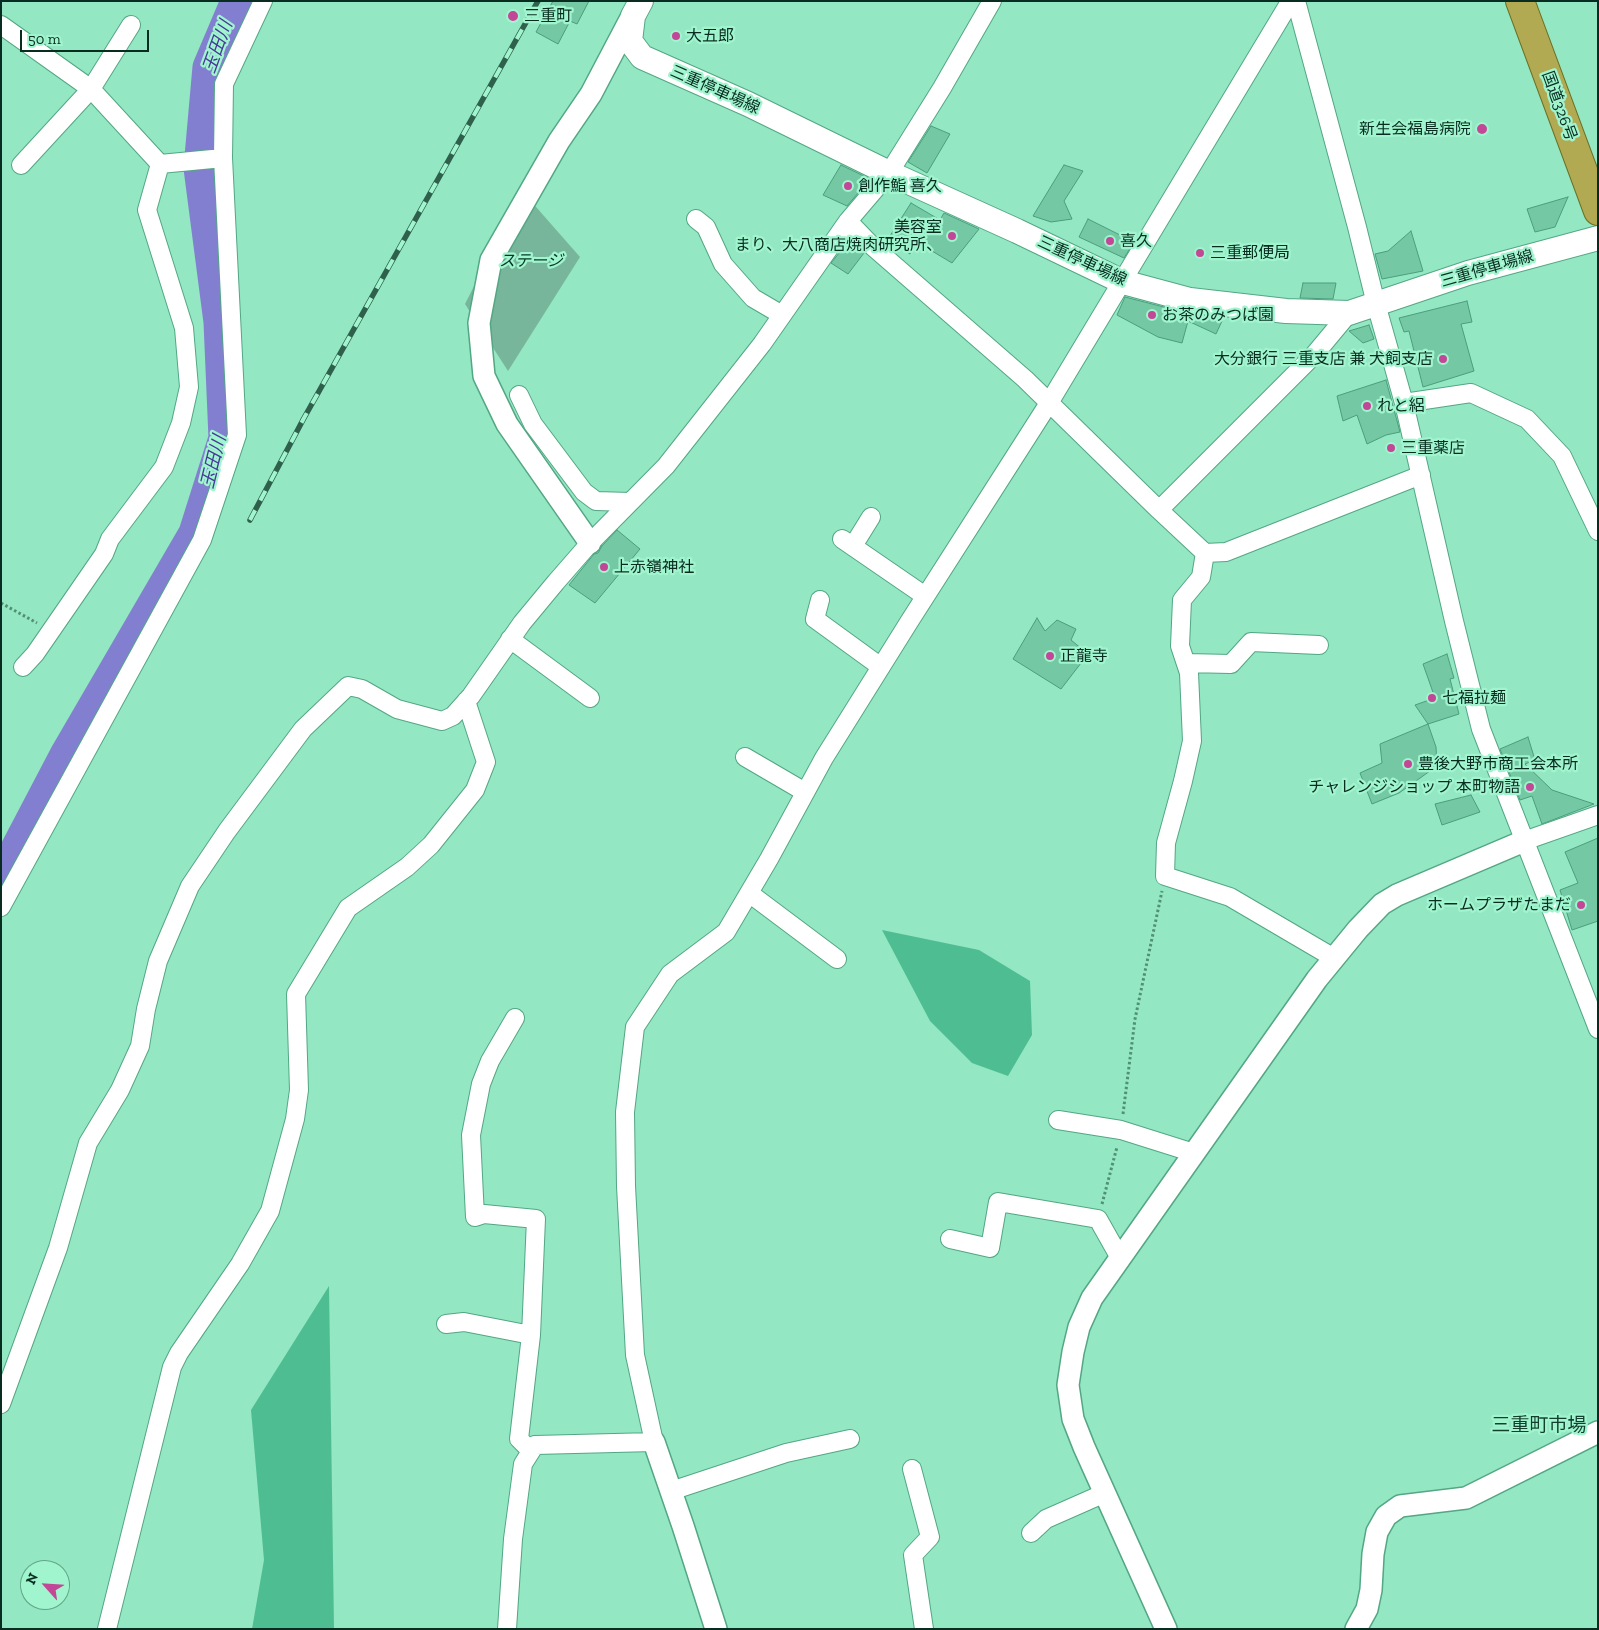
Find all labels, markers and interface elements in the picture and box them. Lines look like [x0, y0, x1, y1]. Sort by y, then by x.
place label: 三重町 [524, 6, 572, 26]
marker: 三重町 [506, 9, 520, 23]
water label: 玉田川 [199, 18, 237, 76]
scale bar [22, 20, 151, 52]
place label: 大五郎 [686, 26, 734, 46]
text: 50 m [28, 30, 61, 48]
marker: 大五郎 [670, 30, 682, 42]
street label: 三重停車場線 [667, 62, 763, 118]
street label: 国道326号 [1538, 69, 1580, 143]
place label: 新生会福島病院 [1359, 119, 1471, 139]
marker: 新生会福島病院 [1475, 122, 1489, 136]
place label: 創作鮨 喜久 [858, 176, 942, 196]
marker: 創作鮨 喜久 [842, 180, 854, 192]
place label: 美容室 まり、大八商店焼肉研究所、 [735, 217, 942, 255]
marker: 美容室 まり、大八商店焼肉研究所、 [946, 230, 958, 242]
place label: 喜久 [1120, 231, 1152, 251]
street label: 三重停車場線 [1034, 232, 1130, 290]
marker: 喜久 [1104, 235, 1116, 247]
place label: 三重郵便局 [1210, 243, 1290, 263]
marker: 三重郵便局 [1194, 247, 1206, 259]
street label: 三重停車場線 [1438, 247, 1536, 291]
park label: ステージ [499, 251, 563, 271]
place label: お茶のみつば園 [1162, 305, 1274, 325]
marker: お茶のみつば園 [1146, 309, 1158, 321]
place label: 大分銀行 三重支店 兼 犬飼支店 [1214, 349, 1433, 369]
marker: 大分銀行 三重支店 兼 犬飼支店 [1437, 353, 1449, 365]
place label: れと絽 [1377, 396, 1425, 416]
marker: れと絽 [1361, 400, 1373, 412]
water label: 玉田川 [197, 433, 231, 491]
place label: 三重薬店 [1401, 438, 1465, 458]
marker: 三重薬店 [1385, 442, 1397, 454]
place label: 上赤嶺神社 [614, 557, 694, 577]
marker: 上赤嶺神社 [598, 561, 610, 573]
place label: 正龍寺 [1060, 646, 1108, 666]
marker: 正龍寺 [1044, 650, 1056, 662]
place label: 七福拉麺 [1442, 688, 1506, 708]
marker: 七福拉麺 [1426, 692, 1438, 704]
place label: 豊後大野市商工会本所 [1418, 754, 1578, 774]
marker: 豊後大野市商工会本所 [1402, 758, 1414, 770]
place label: チャレンジショップ 本町物語 [1308, 777, 1520, 797]
marker: チャレンジショップ 本町物語 [1524, 781, 1536, 793]
place label: ホームプラザたまだ [1427, 895, 1571, 915]
marker: ホームプラザたまだ [1575, 899, 1587, 911]
district label: 三重町市場 [1492, 1415, 1586, 1437]
north arrow [20, 1560, 70, 1610]
text: N [22, 1570, 42, 1587]

